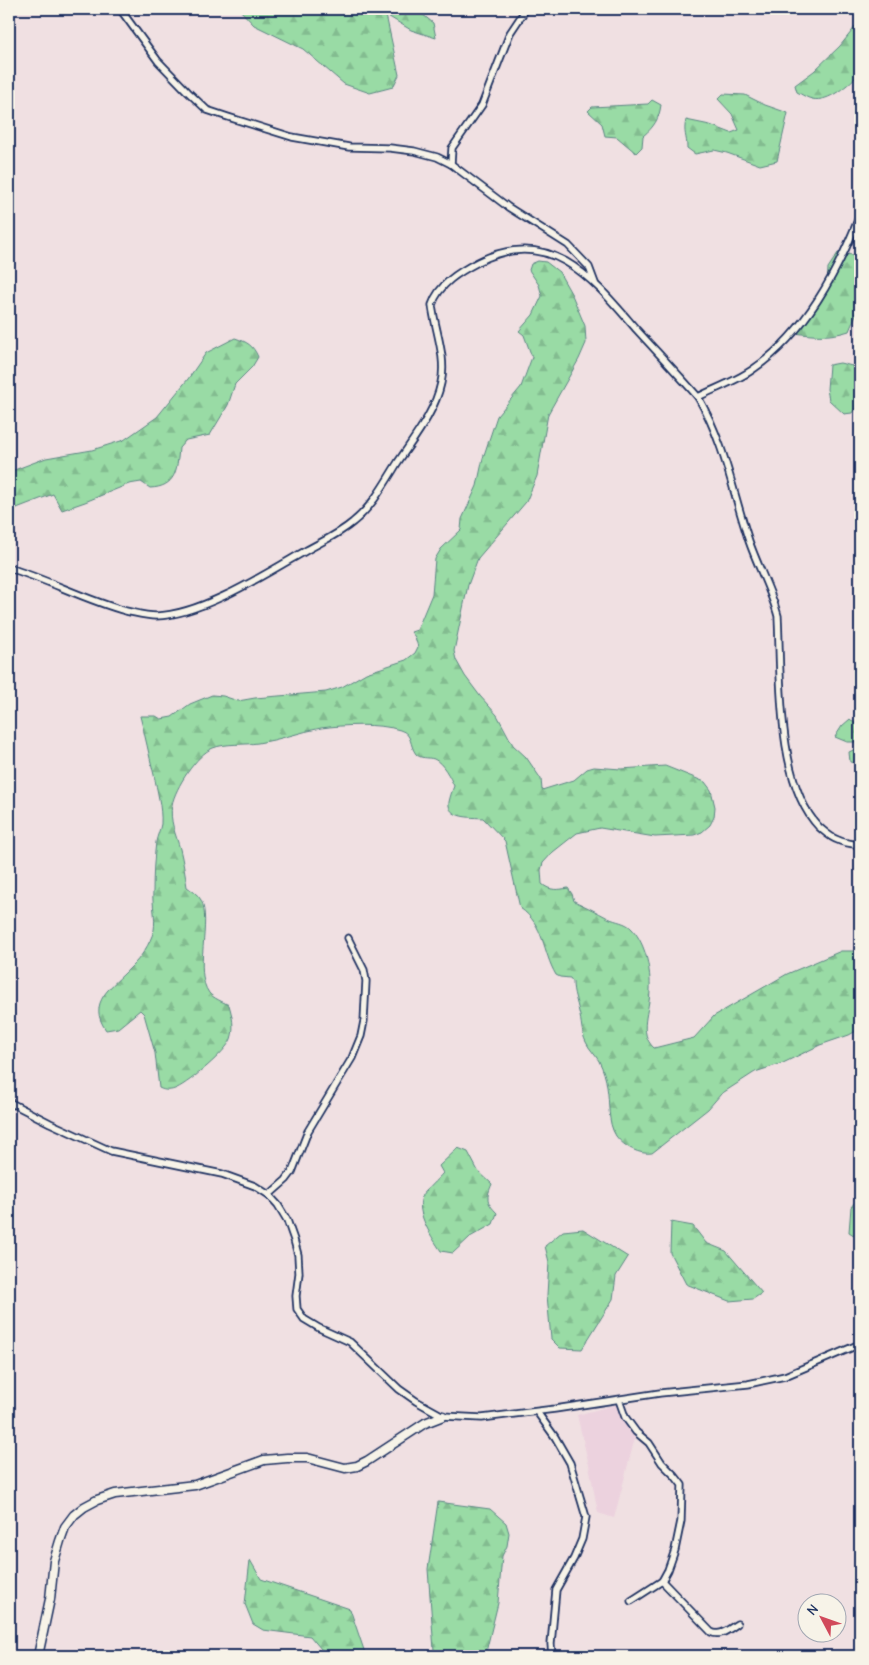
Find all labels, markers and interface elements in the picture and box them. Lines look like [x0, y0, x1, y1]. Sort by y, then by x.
north arrow [796, 1592, 846, 1642]
text: N [803, 1601, 822, 1619]

